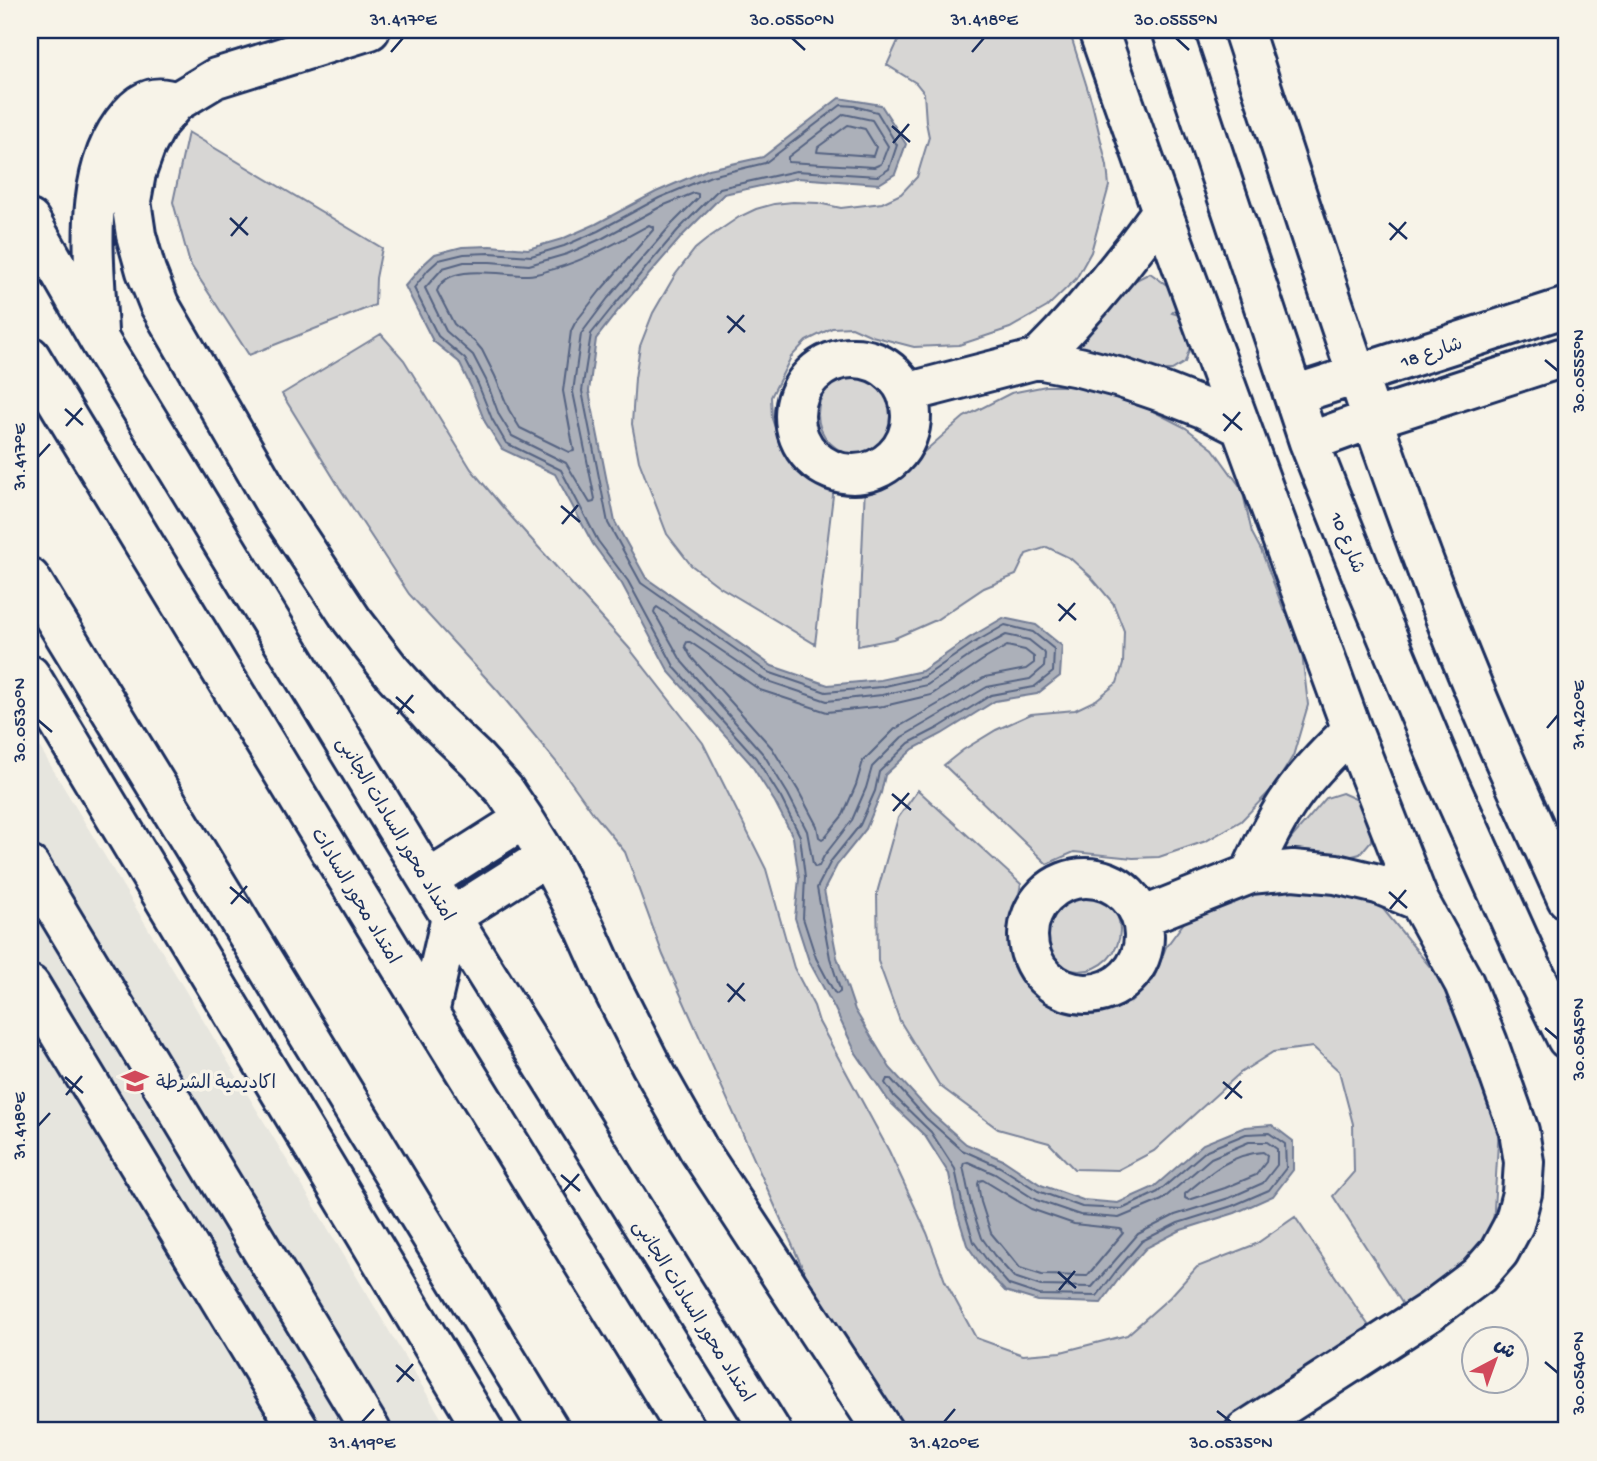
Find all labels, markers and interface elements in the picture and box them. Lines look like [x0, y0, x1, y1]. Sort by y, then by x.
text: 31.417°E [369, 11, 437, 32]
text: 30.0550°N [749, 11, 834, 32]
text: 31.418°E [949, 11, 1018, 32]
text: 30.0555°N [1133, 11, 1218, 32]
text: 30.0555°N [1570, 329, 1591, 414]
street label: شارع 18 [1397, 334, 1466, 375]
text: 31.417°E [11, 423, 32, 491]
street label: شارع 10 [1323, 508, 1368, 577]
text: 30.0530°N [11, 678, 32, 763]
text: 31.420°E [1570, 680, 1591, 751]
street label: امتداد محور السادات الجانبى [333, 732, 461, 924]
street label: امتداد محور السادات [307, 823, 407, 967]
text: 30.0545°N [1570, 998, 1591, 1081]
school or university icon: اكاديمية الشرطة [120, 1066, 150, 1096]
place label: اكاديمية الشرطة [156, 1073, 276, 1096]
text: 31.418°E [11, 1092, 32, 1161]
street label: امتداد محور السادات الجانبى [626, 1216, 758, 1407]
north arrow [1460, 1324, 1530, 1394]
text: 30.0540°N [1570, 1331, 1591, 1416]
text: ش [1488, 1334, 1519, 1365]
text: 31.419°E [328, 1434, 396, 1455]
text: 31.420°E [908, 1434, 979, 1455]
text: 30.0535°N [1188, 1434, 1273, 1455]

